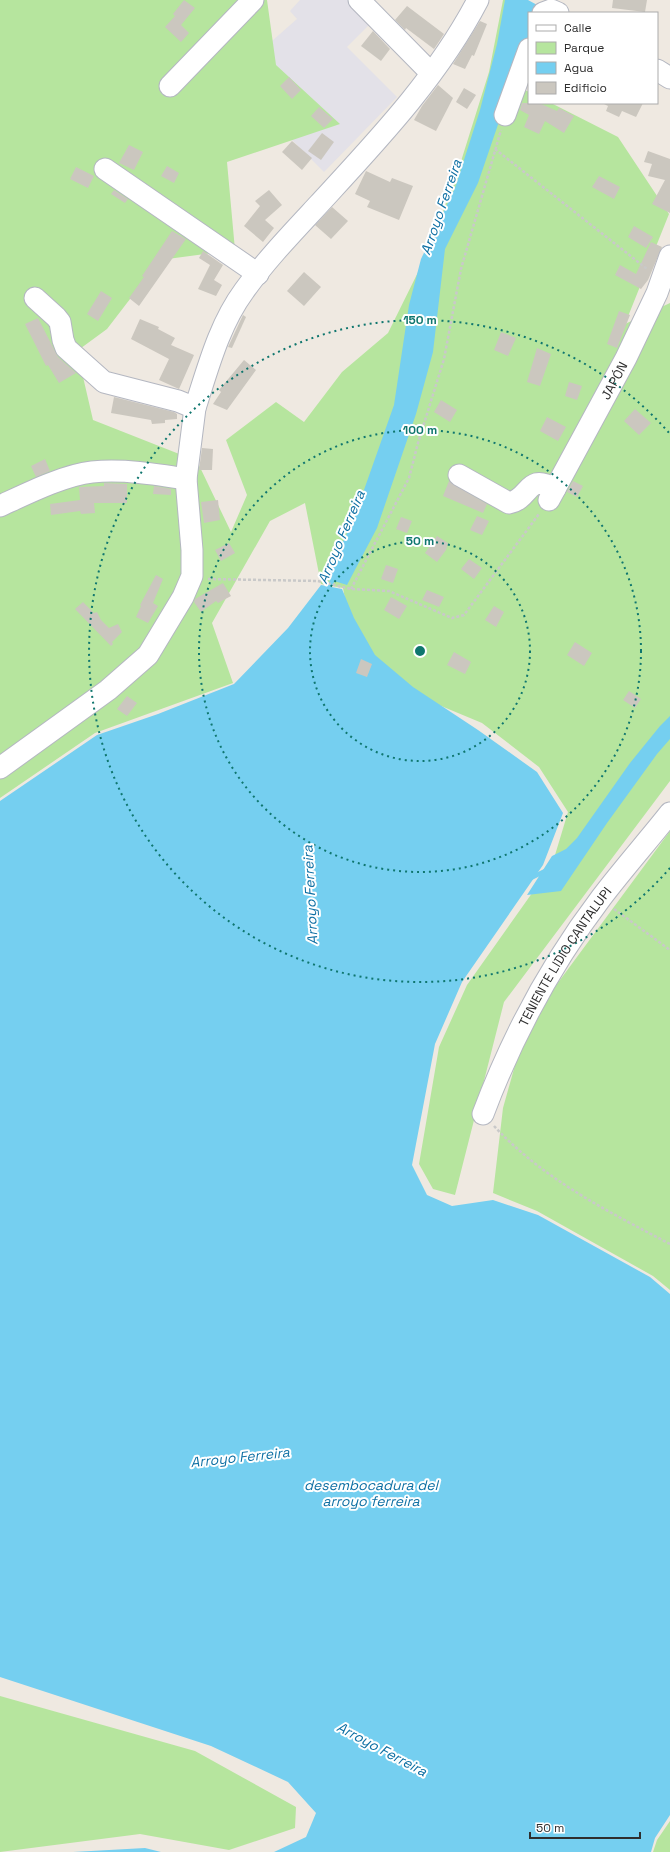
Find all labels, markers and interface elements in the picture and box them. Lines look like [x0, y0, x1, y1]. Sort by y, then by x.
legend [528, 12, 658, 104]
text: Calle [564, 20, 592, 36]
text: Parque [564, 40, 604, 56]
text: Agua [564, 60, 594, 76]
text: Edificio [564, 80, 607, 96]
water label: Arroyo Ferreira [416, 156, 466, 257]
text: 150 m [403, 312, 437, 328]
street label: JAPÓN [597, 359, 631, 403]
text: 100 m [403, 422, 437, 438]
water label: Arroyo Ferreira [313, 487, 369, 586]
text: 50 m [406, 533, 434, 549]
centre of rings [413, 644, 427, 658]
water label: Arroyo Ferreira [298, 844, 322, 945]
street label: TENIENTE LIDIO CANTALUPI [515, 884, 615, 1029]
water label: Arroyo Ferreira [190, 1443, 291, 1471]
water label: desembocadura del arroyo ferreira [304, 1476, 440, 1510]
water label: Arroyo Ferreira [334, 1718, 431, 1781]
scale bar [530, 1814, 640, 1840]
text: 50 m [536, 1820, 564, 1836]

